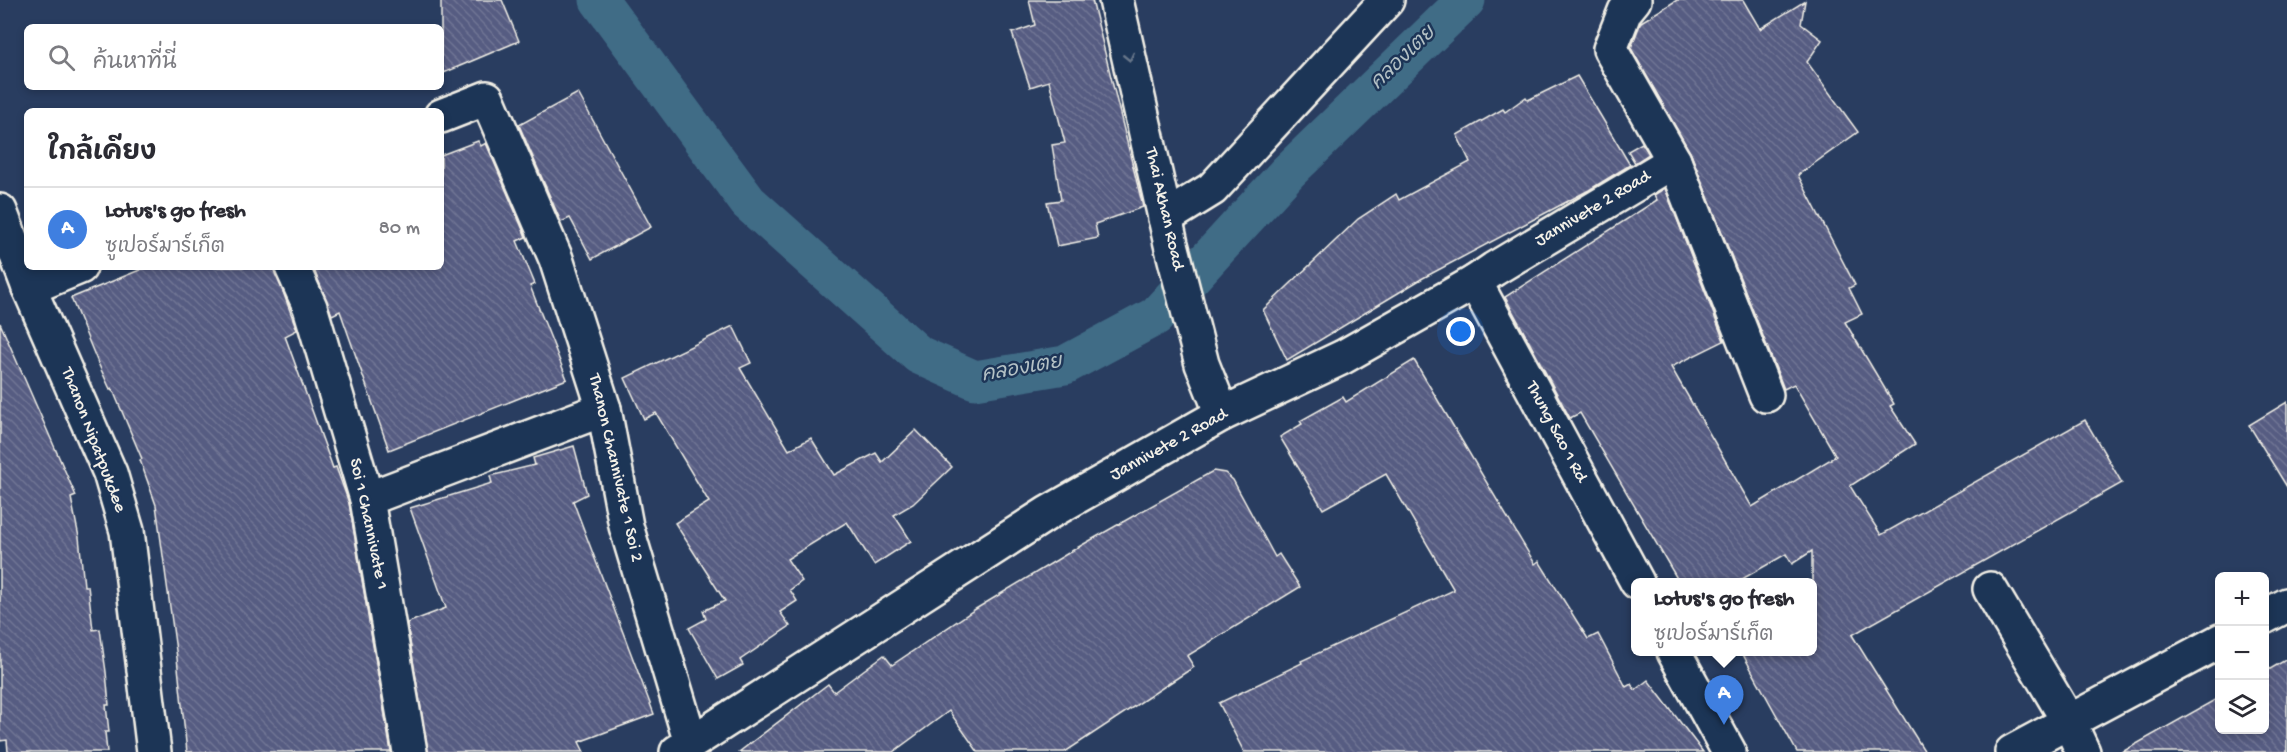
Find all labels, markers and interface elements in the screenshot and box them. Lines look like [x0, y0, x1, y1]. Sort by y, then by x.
water label: คลองเตย [1367, 21, 1443, 95]
search box [24, 24, 444, 90]
icon: search [45, 41, 78, 74]
text: ค้นหาที่นี่ [93, 51, 177, 77]
one-way arrow [1122, 52, 1135, 62]
text: ใกล้เคียง [48, 139, 156, 170]
street label: Thai Akhan Road [1139, 145, 1189, 274]
street label: Jannivete 2 Road [1531, 166, 1656, 252]
text: Lotus's go fresh [105, 199, 246, 225]
text: A [62, 218, 73, 241]
text: 80 m [379, 218, 420, 241]
text: ซูเปอร์มาร์เก็ต [105, 237, 225, 260]
your location [1446, 317, 1475, 346]
water label: คลองเตย [980, 351, 1066, 388]
street label: Thanon Nipatpukdee [55, 364, 131, 516]
street label: Thanon Channivate 1 Soi 2 [583, 371, 647, 564]
street label: Thung Sao 1 Rd [1520, 377, 1592, 487]
street label: Jannivete 2 Road [1107, 403, 1233, 486]
street label: Soi 1 Channivate 1 [344, 456, 392, 592]
map controls [2215, 572, 2269, 734]
button: + [2215, 572, 2269, 626]
popup [1631, 578, 1817, 656]
text: Lotus's go fresh [1654, 587, 1794, 613]
text: ซูเปอร์มาร์เก็ต [1654, 625, 1773, 648]
button: − [2215, 626, 2269, 680]
pin: A [1704, 676, 1744, 725]
button: layers [2215, 680, 2269, 734]

